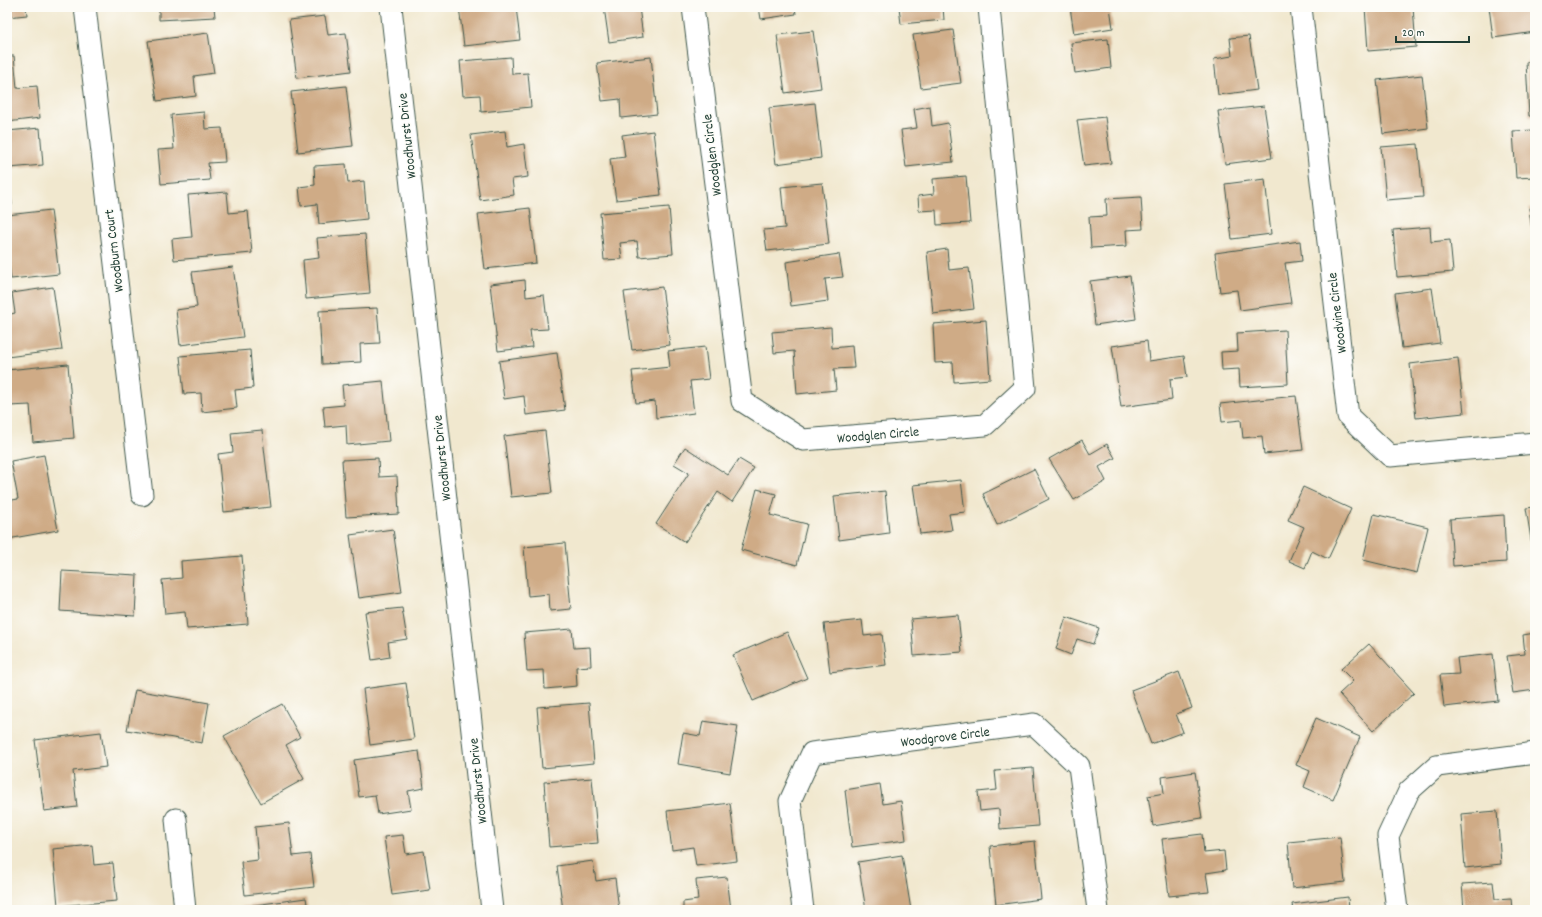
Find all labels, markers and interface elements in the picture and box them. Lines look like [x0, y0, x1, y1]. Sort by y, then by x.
scale bar [1396, 18, 1469, 44]
text: 20 m [1402, 25, 1425, 42]
street label: Woodhurst Drive [394, 92, 422, 180]
street label: Woodglen Circle [698, 113, 728, 197]
street label: Woodburn Court [100, 208, 130, 293]
street label: Woodvine Circle [1323, 271, 1353, 354]
street label: Woodhurst Drive [429, 414, 457, 502]
street label: Woodglen Circle [836, 422, 920, 450]
street label: Woodgrove Circle [900, 723, 991, 753]
street label: Woodhurst Drive [465, 737, 493, 825]

